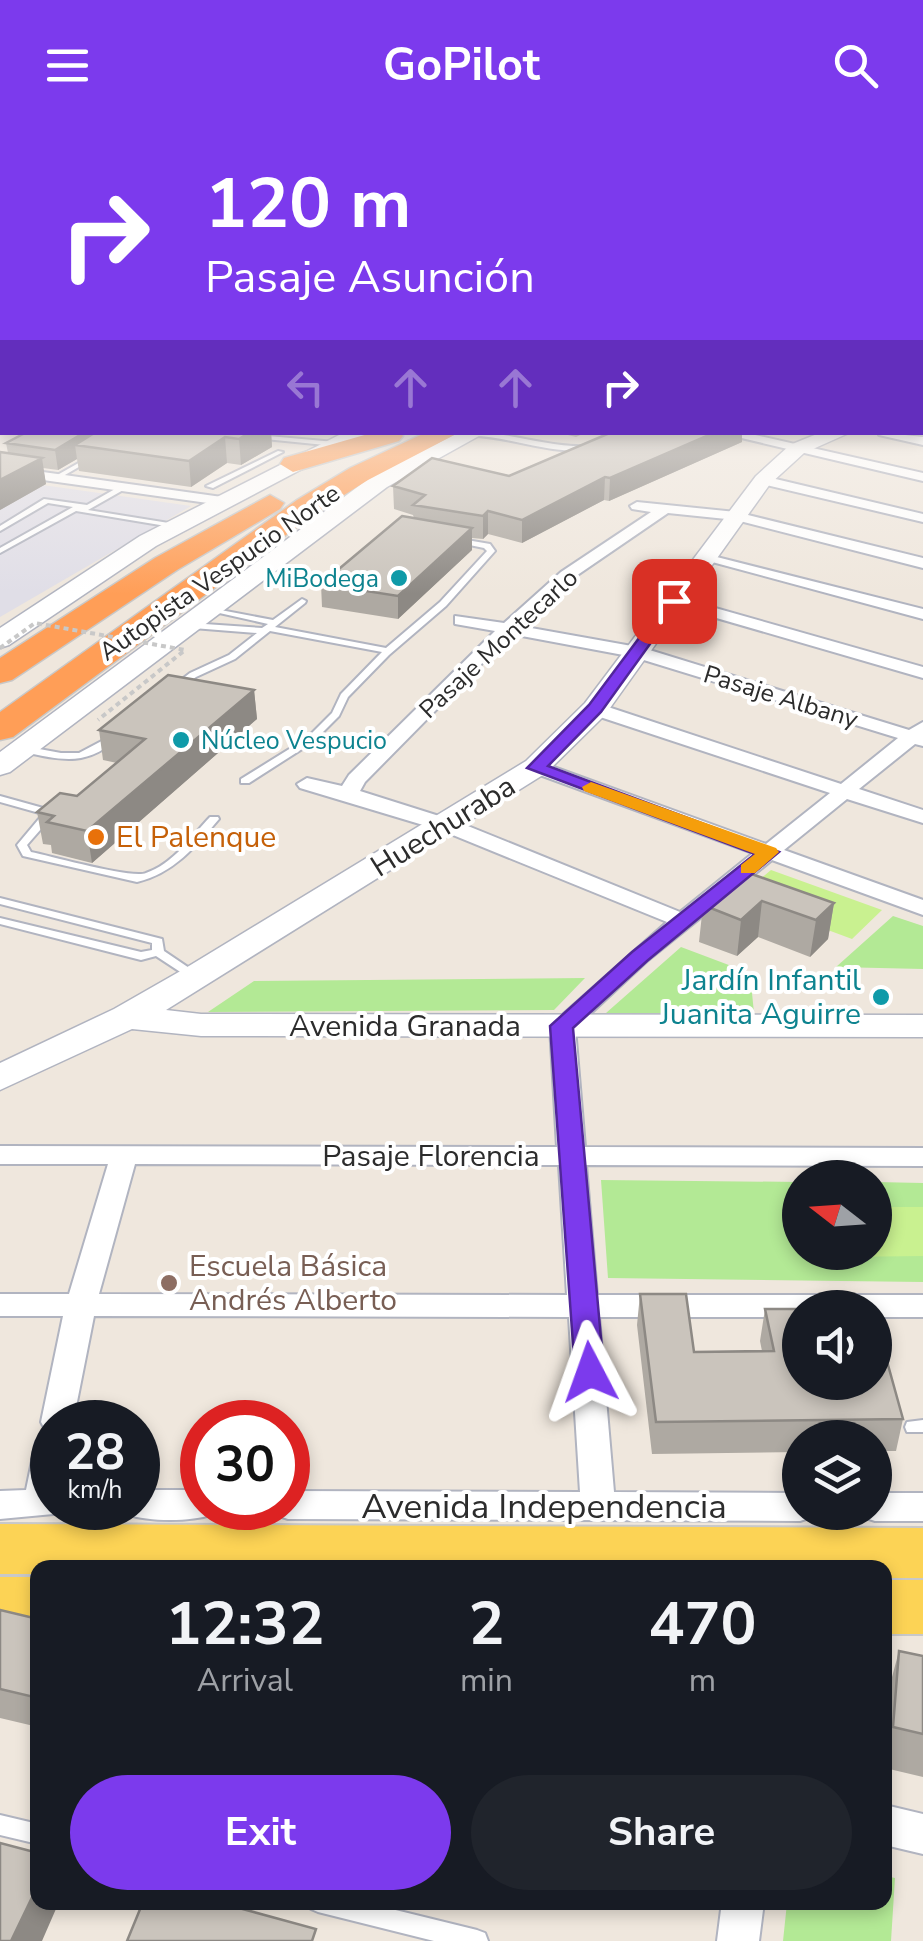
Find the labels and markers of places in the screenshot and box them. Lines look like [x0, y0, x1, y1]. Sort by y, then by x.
pin [632, 559, 717, 644]
place label: MiBodega [265, 562, 379, 596]
marker: MiBodega [388, 567, 410, 589]
place label: Núcleo Vespucio [201, 724, 387, 758]
marker: Núcleo Vespucio [170, 729, 192, 751]
place label: El Palenque [116, 817, 276, 858]
marker: El Palenque [85, 826, 107, 848]
place label: Jardín Infantil Juanita Aguirre [659, 960, 861, 1035]
marker: Jardín Infantil Juanita Aguirre [870, 986, 892, 1008]
place label: Escuela Básica Andrés Alberto [189, 1246, 397, 1321]
marker: Escuela Básica Andrés Alberto [158, 1272, 180, 1294]

